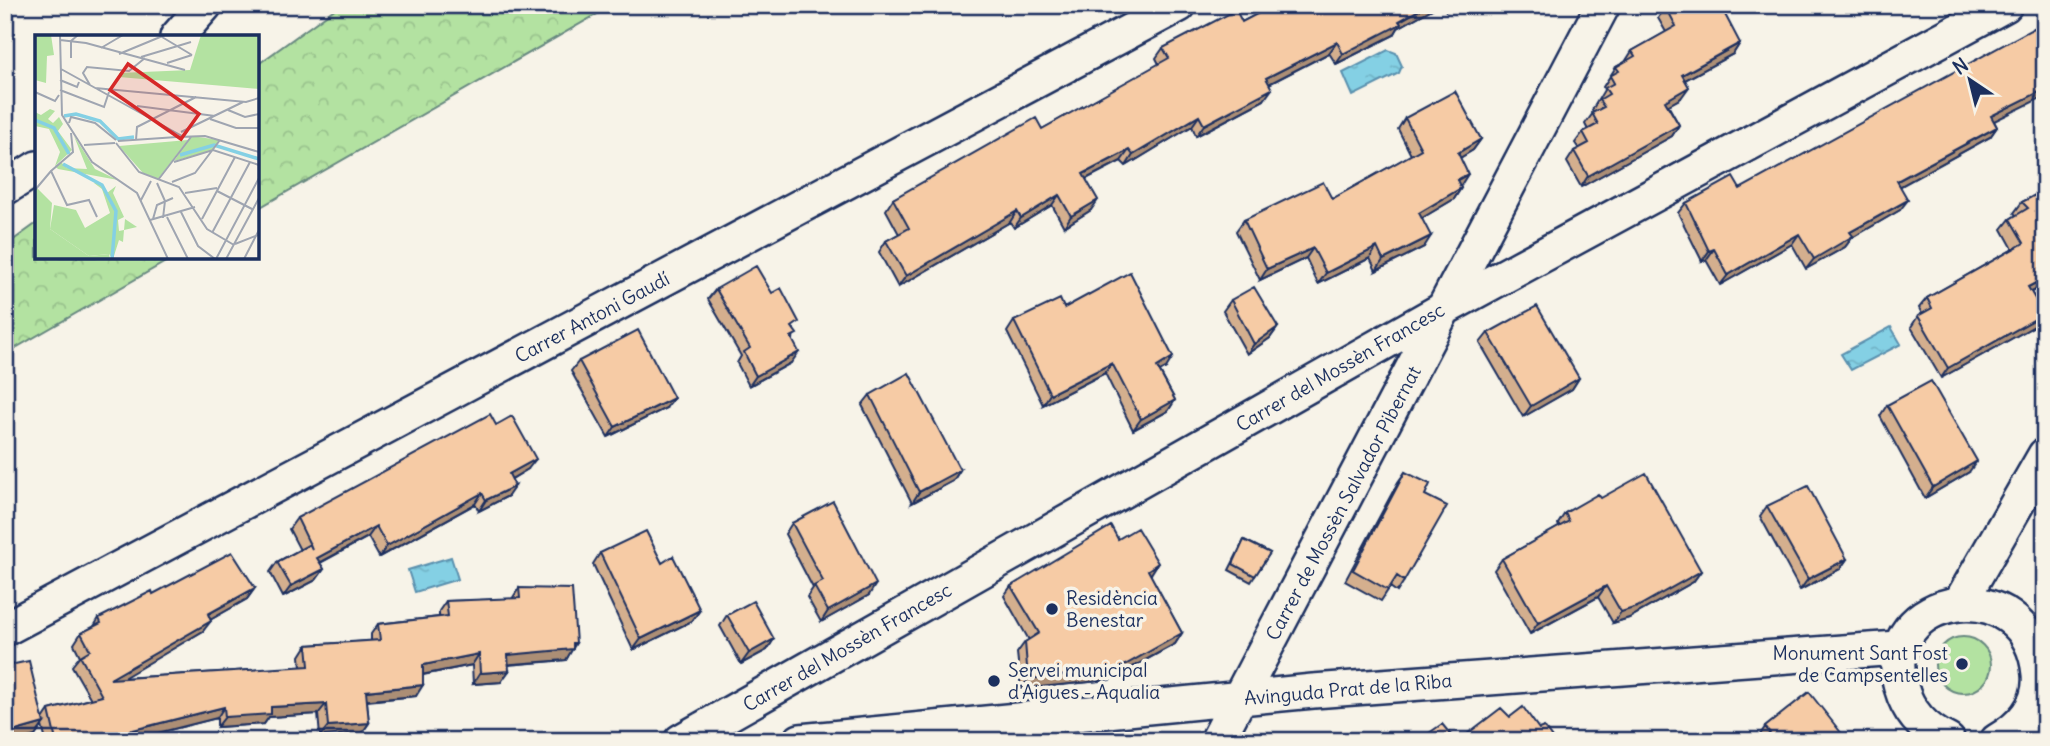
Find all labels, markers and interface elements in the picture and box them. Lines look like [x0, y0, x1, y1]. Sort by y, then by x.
inset map [35, 35, 259, 259]
north arrow [1934, 46, 2004, 116]
text: N [1948, 52, 1973, 80]
street label: Carrer Antoni Gaudí [511, 266, 673, 368]
street label: Carrer del Mossèn Francesc [1231, 297, 1449, 437]
street label: Carrer de Mossèn Salvador Pibernat [1260, 362, 1426, 644]
street label: Carrer del Mossèn Francesc [738, 577, 956, 717]
place label: Residència Benestar [1066, 586, 1158, 632]
marker: Residència Benestar [1044, 601, 1060, 617]
place label: Monument Sant Fost de Campsentelles [1773, 641, 1948, 687]
marker: Monument Sant Fost de Campsentelles [1954, 656, 1970, 672]
place label: Servei municipal d'Aigues - Aqualia [1008, 658, 1160, 704]
street label: Avinguda Prat de la Riba [1243, 668, 1453, 710]
marker: Servei municipal d'Aigues - Aqualia [986, 673, 1002, 689]

